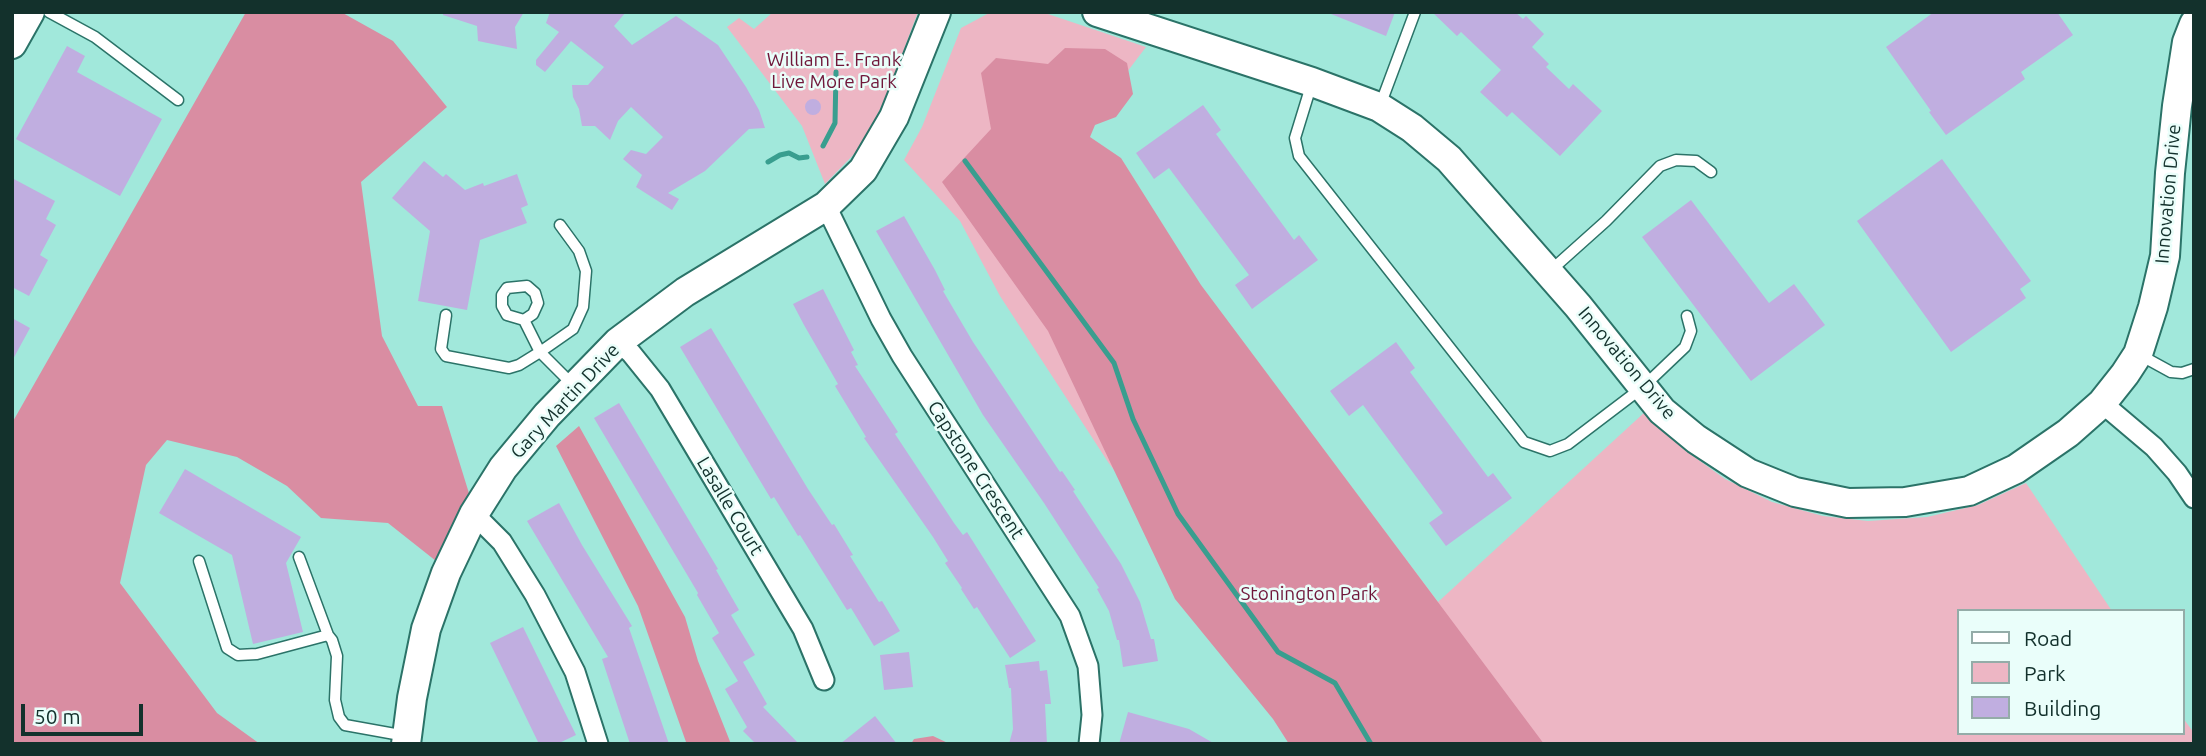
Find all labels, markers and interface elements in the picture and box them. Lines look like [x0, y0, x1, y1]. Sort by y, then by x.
park label: William E. Frank Live More Park [767, 49, 901, 93]
street label: Innovation Drive [2151, 123, 2185, 265]
street label: Innovation Drive [1573, 302, 1681, 424]
street label: Gary Martin Drive [506, 339, 624, 463]
street label: Capstone Crescent [923, 397, 1029, 543]
street label: Lasalle Court [692, 453, 768, 559]
park label: Stonington Park [1240, 583, 1378, 605]
legend [1958, 609, 2185, 735]
text: Road [2024, 626, 2072, 650]
text: Park [2024, 661, 2066, 685]
scale bar [24, 690, 147, 734]
text: Building [2024, 696, 2101, 720]
text: 50 m [34, 704, 81, 728]

